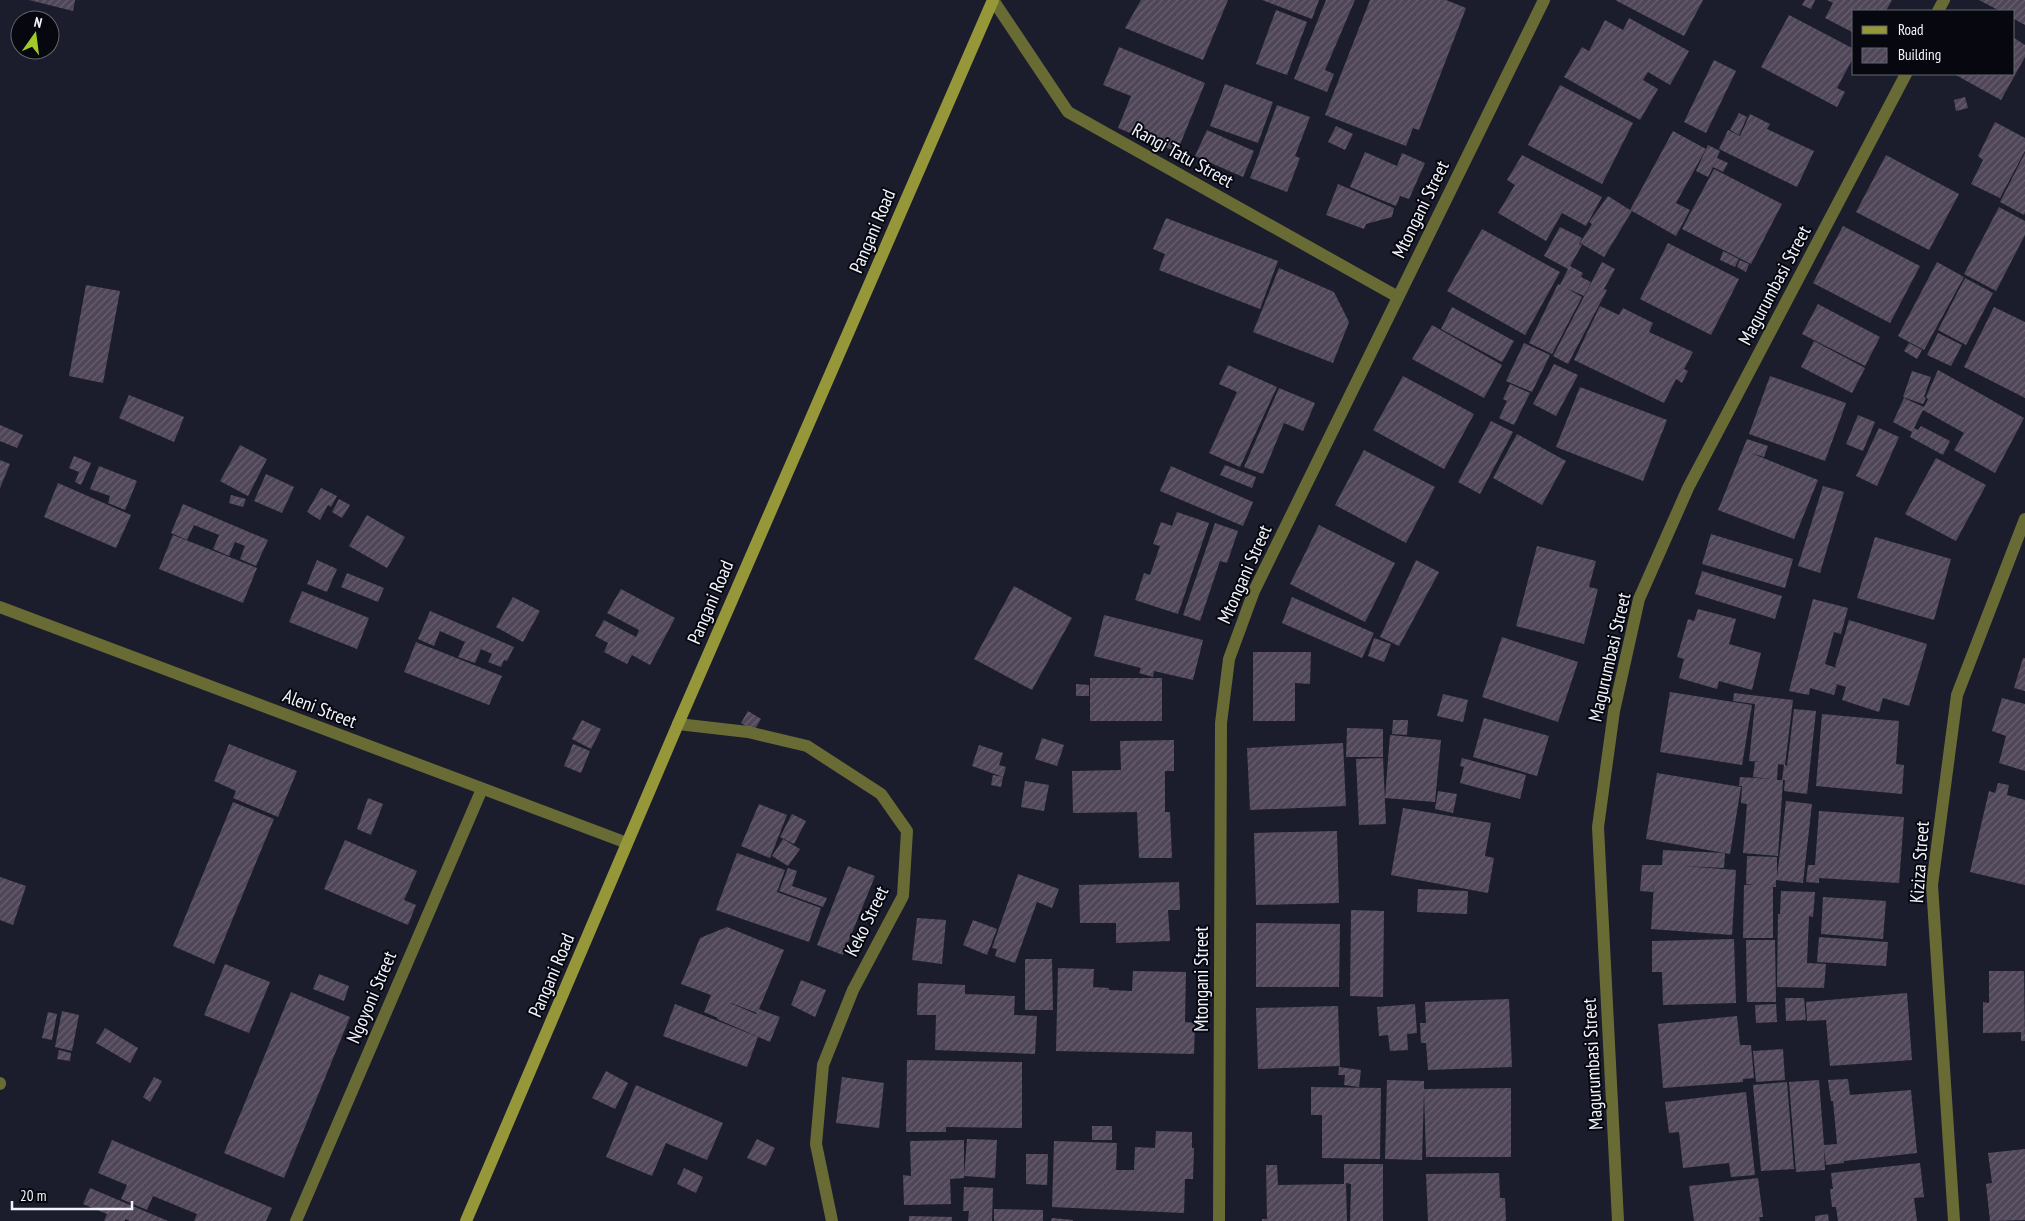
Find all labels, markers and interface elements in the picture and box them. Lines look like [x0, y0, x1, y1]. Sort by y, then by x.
north arrow [10, 10, 60, 60]
legend [1852, 10, 2015, 75]
text: N [32, 13, 44, 32]
text: Road [1898, 20, 1924, 39]
text: Building [1898, 45, 1941, 64]
street label: Rangi Tatu Street [1128, 117, 1239, 193]
street label: Mtongani Street [1386, 156, 1454, 262]
street label: Pangani Road [844, 185, 900, 277]
street label: Magurumbasi Street [1732, 221, 1816, 349]
street label: Mtongani Street [1212, 520, 1277, 627]
street label: Pangani Road [682, 556, 738, 648]
street label: Magurumbasi Street [1582, 589, 1636, 724]
street label: Aleni Street [280, 683, 361, 733]
street label: Kiziza Street [1904, 819, 1934, 904]
street label: Keko Street [839, 881, 894, 960]
street label: Mtongani Street [1189, 926, 1213, 1032]
street label: Pangani Road [523, 929, 579, 1021]
street label: Ngoyoni Street [341, 947, 401, 1047]
street label: Magurumbasi Street [1577, 997, 1607, 1130]
scale bar [12, 1178, 132, 1210]
text: 20 m [20, 1186, 46, 1205]

